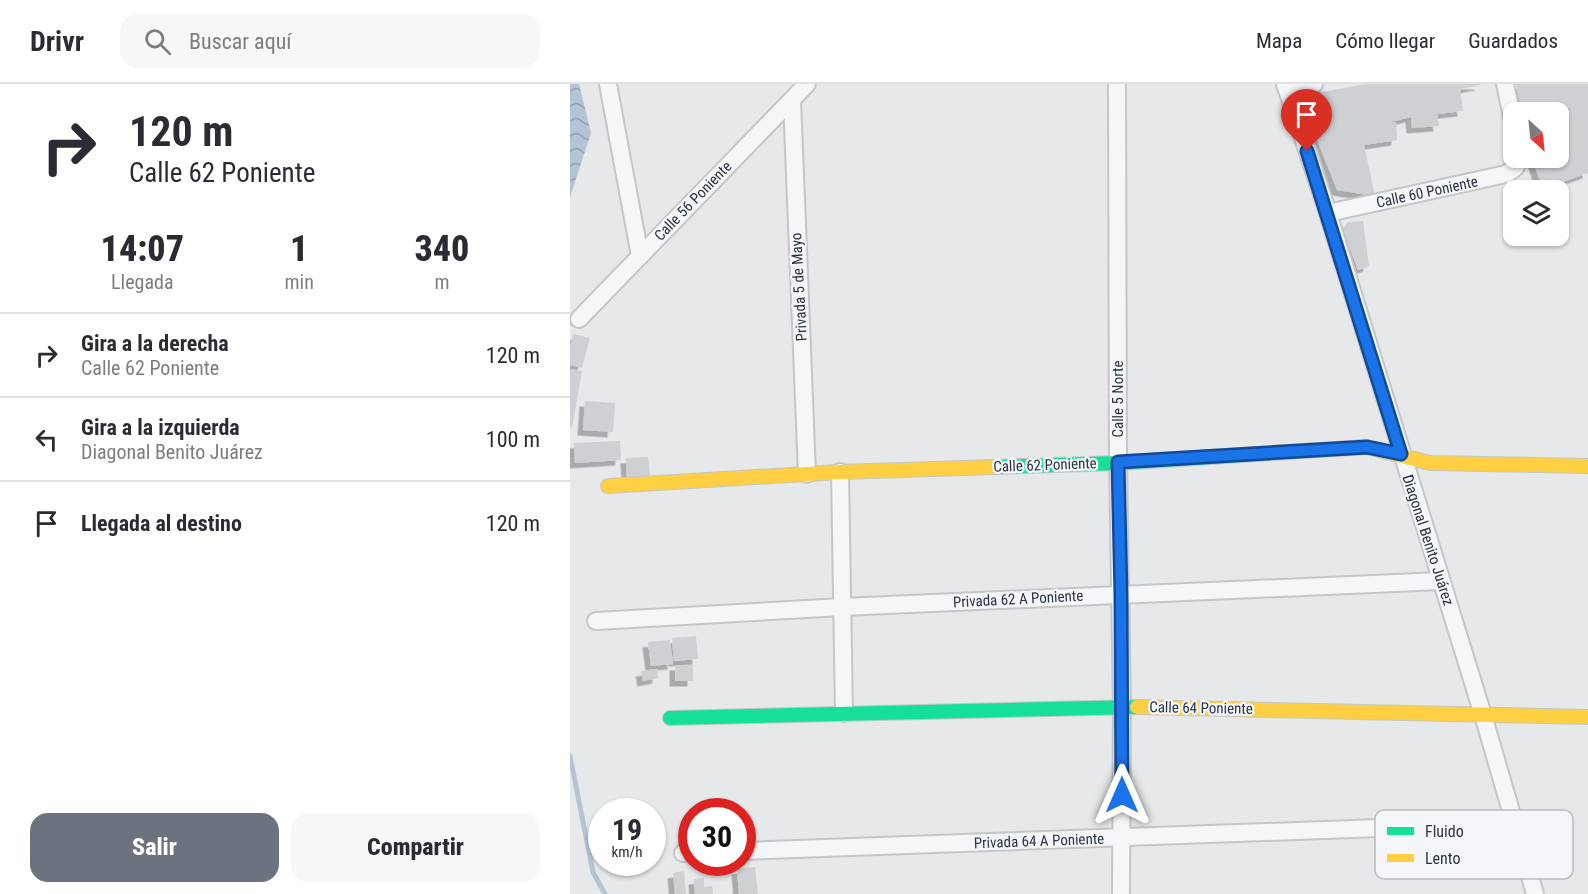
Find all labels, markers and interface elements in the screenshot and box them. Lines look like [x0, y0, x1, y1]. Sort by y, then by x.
search box [120, 14, 540, 68]
text: Drivr [30, 25, 84, 58]
icon: search [141, 25, 174, 58]
text: Buscar aquí [189, 29, 291, 54]
text: Mapa [1256, 29, 1302, 53]
text: Cómo llegar [1335, 29, 1435, 53]
text: Guardados [1468, 29, 1558, 53]
pin [1281, 89, 1332, 151]
icon: arrive [1290, 98, 1323, 131]
north arrow [1503, 102, 1569, 168]
map controls [1503, 102, 1569, 246]
text: 120 m [129, 107, 234, 156]
icon: right [30, 108, 108, 186]
text: Calle 62 Poniente [129, 157, 315, 189]
street label: Calle 56 Poniente [651, 158, 735, 244]
street label: Calle 60 Poniente [1374, 172, 1480, 212]
button: layers [1503, 180, 1569, 246]
text: 14:07 [101, 228, 184, 270]
text: 1 [290, 228, 308, 270]
text: 340 [414, 228, 469, 270]
street label: Privada 5 de Mayo [787, 232, 811, 342]
text: Llegada [111, 270, 173, 294]
text: min [285, 270, 314, 294]
text: m [434, 270, 449, 294]
text: Gira a la derecha [81, 331, 229, 356]
icon: right [30, 339, 63, 372]
text: 120 m [486, 343, 540, 368]
text: Calle 62 Poniente [81, 356, 219, 380]
street label: Calle 5 Norte [1109, 360, 1127, 438]
text: Gira a la izquierda [81, 415, 240, 440]
icon: left [30, 423, 63, 456]
text: 100 m [486, 427, 540, 452]
text: Diagonal Benito Juárez [81, 440, 263, 464]
street label: Calle 62 Poniente [993, 454, 1097, 476]
street label: Diagonal Benito Juárez [1398, 472, 1458, 608]
icon: arrive [30, 507, 63, 540]
text: Llegada al destino [81, 511, 242, 536]
text: 120 m [486, 511, 540, 536]
street label: Privada 62 A Poniente [952, 587, 1084, 611]
street label: Calle 64 Poniente [1149, 698, 1253, 718]
position arrow [1090, 763, 1154, 827]
speed limit sign: 30 [678, 798, 756, 876]
legend [1375, 810, 1573, 879]
text: 19 [612, 812, 642, 847]
button: Salir [30, 813, 279, 882]
button: Compartir [291, 813, 540, 882]
text: Fluido [1425, 822, 1464, 841]
street label: Privada 64 A Poniente [973, 830, 1105, 852]
text: km/h [612, 843, 642, 861]
text: Lento [1425, 849, 1460, 868]

